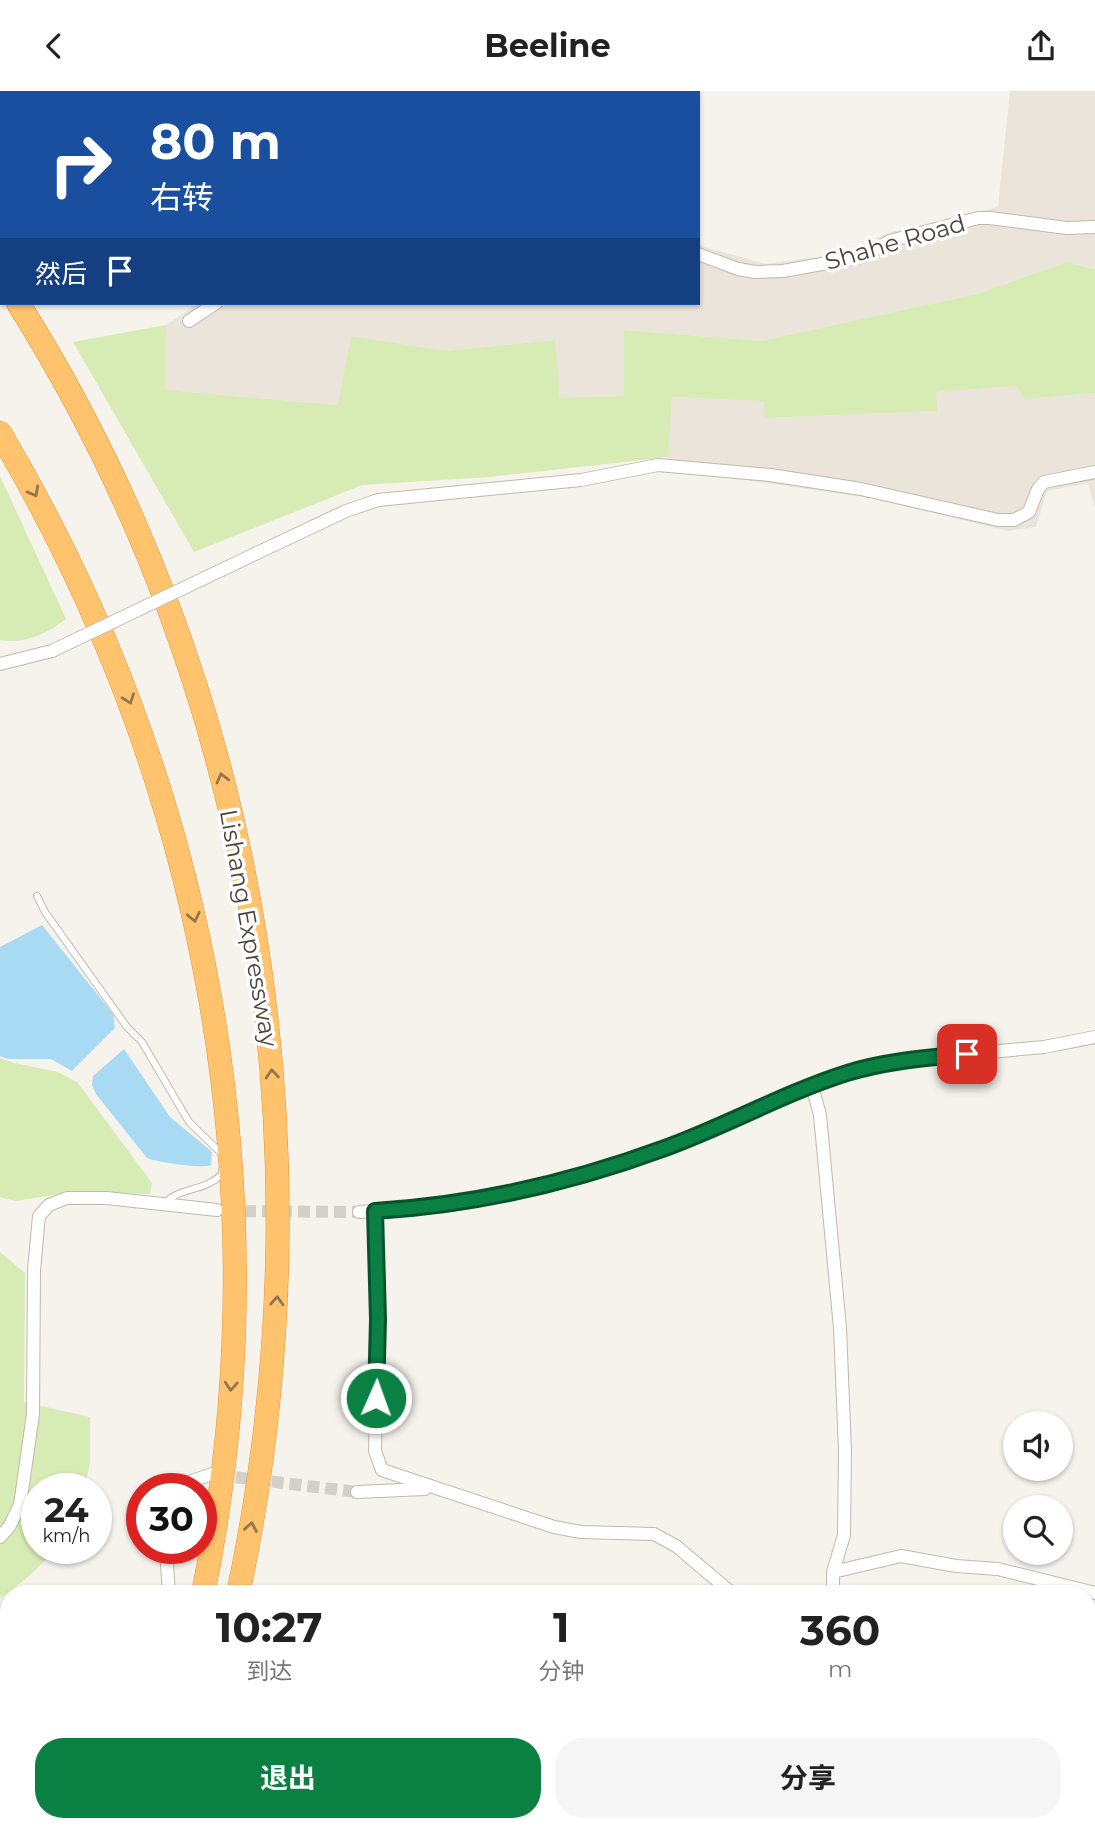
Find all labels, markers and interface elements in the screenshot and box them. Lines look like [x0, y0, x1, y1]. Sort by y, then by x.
text: Beeline [484, 26, 611, 65]
icon: back [35, 27, 73, 65]
icon: share [1022, 27, 1060, 65]
text: 80 m [150, 112, 281, 171]
icon: right [35, 119, 126, 210]
text: 右转 [150, 178, 214, 217]
street label: Shahe Road [821, 208, 969, 276]
icon: arrive [101, 252, 139, 290]
text: 然后 [35, 258, 87, 290]
one-way arrow [26, 485, 39, 498]
one-way arrow [121, 692, 135, 704]
one-way arrow [216, 772, 230, 784]
street label: Lishang Expressway [214, 807, 284, 1049]
one-way arrow [186, 911, 201, 923]
pin [937, 1024, 997, 1084]
icon: arrive [948, 1035, 986, 1073]
one-way arrow [265, 1068, 280, 1079]
one-way arrow [269, 1296, 284, 1307]
position arrow [339, 1361, 413, 1435]
one-way arrow [223, 1381, 238, 1392]
map controls [1003, 1411, 1073, 1565]
button: sound [1003, 1411, 1073, 1481]
speed limit sign: 30 [126, 1473, 217, 1564]
text: 24 [44, 1488, 89, 1531]
button: search [1003, 1495, 1073, 1565]
one-way arrow [243, 1521, 258, 1533]
text: km/h [42, 1525, 91, 1547]
text: 10:27 [216, 1601, 323, 1653]
text: 1 [553, 1601, 570, 1653]
text: 360 [800, 1604, 880, 1656]
text: m [828, 1655, 852, 1683]
text: 到达 [246, 1657, 292, 1685]
text: 分钟 [538, 1657, 584, 1685]
button: 退出 [35, 1738, 541, 1818]
button: 分享 [555, 1738, 1061, 1818]

